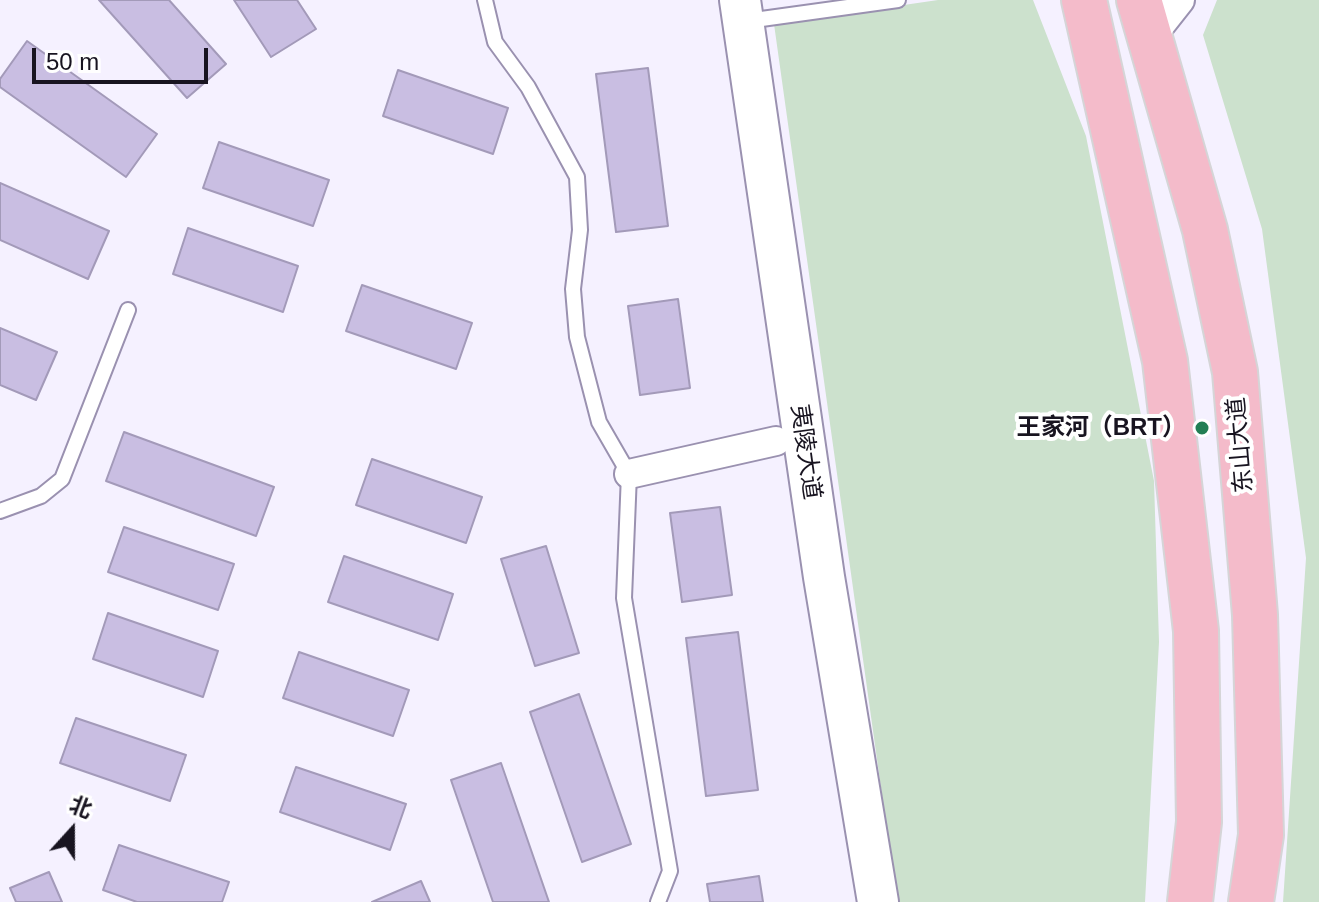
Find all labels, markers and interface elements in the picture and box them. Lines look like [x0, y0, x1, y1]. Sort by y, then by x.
scale bar [36, 32, 212, 82]
text: 50 m [46, 48, 99, 75]
street label: 东山大道 [1222, 396, 1260, 494]
street label: 夷陵大道 [784, 402, 826, 502]
place label: 王家河（BRT） [1017, 414, 1186, 442]
marker: 王家河（BRT） [1193, 419, 1211, 437]
north arrow [32, 790, 112, 870]
text: 北 [66, 792, 96, 823]

